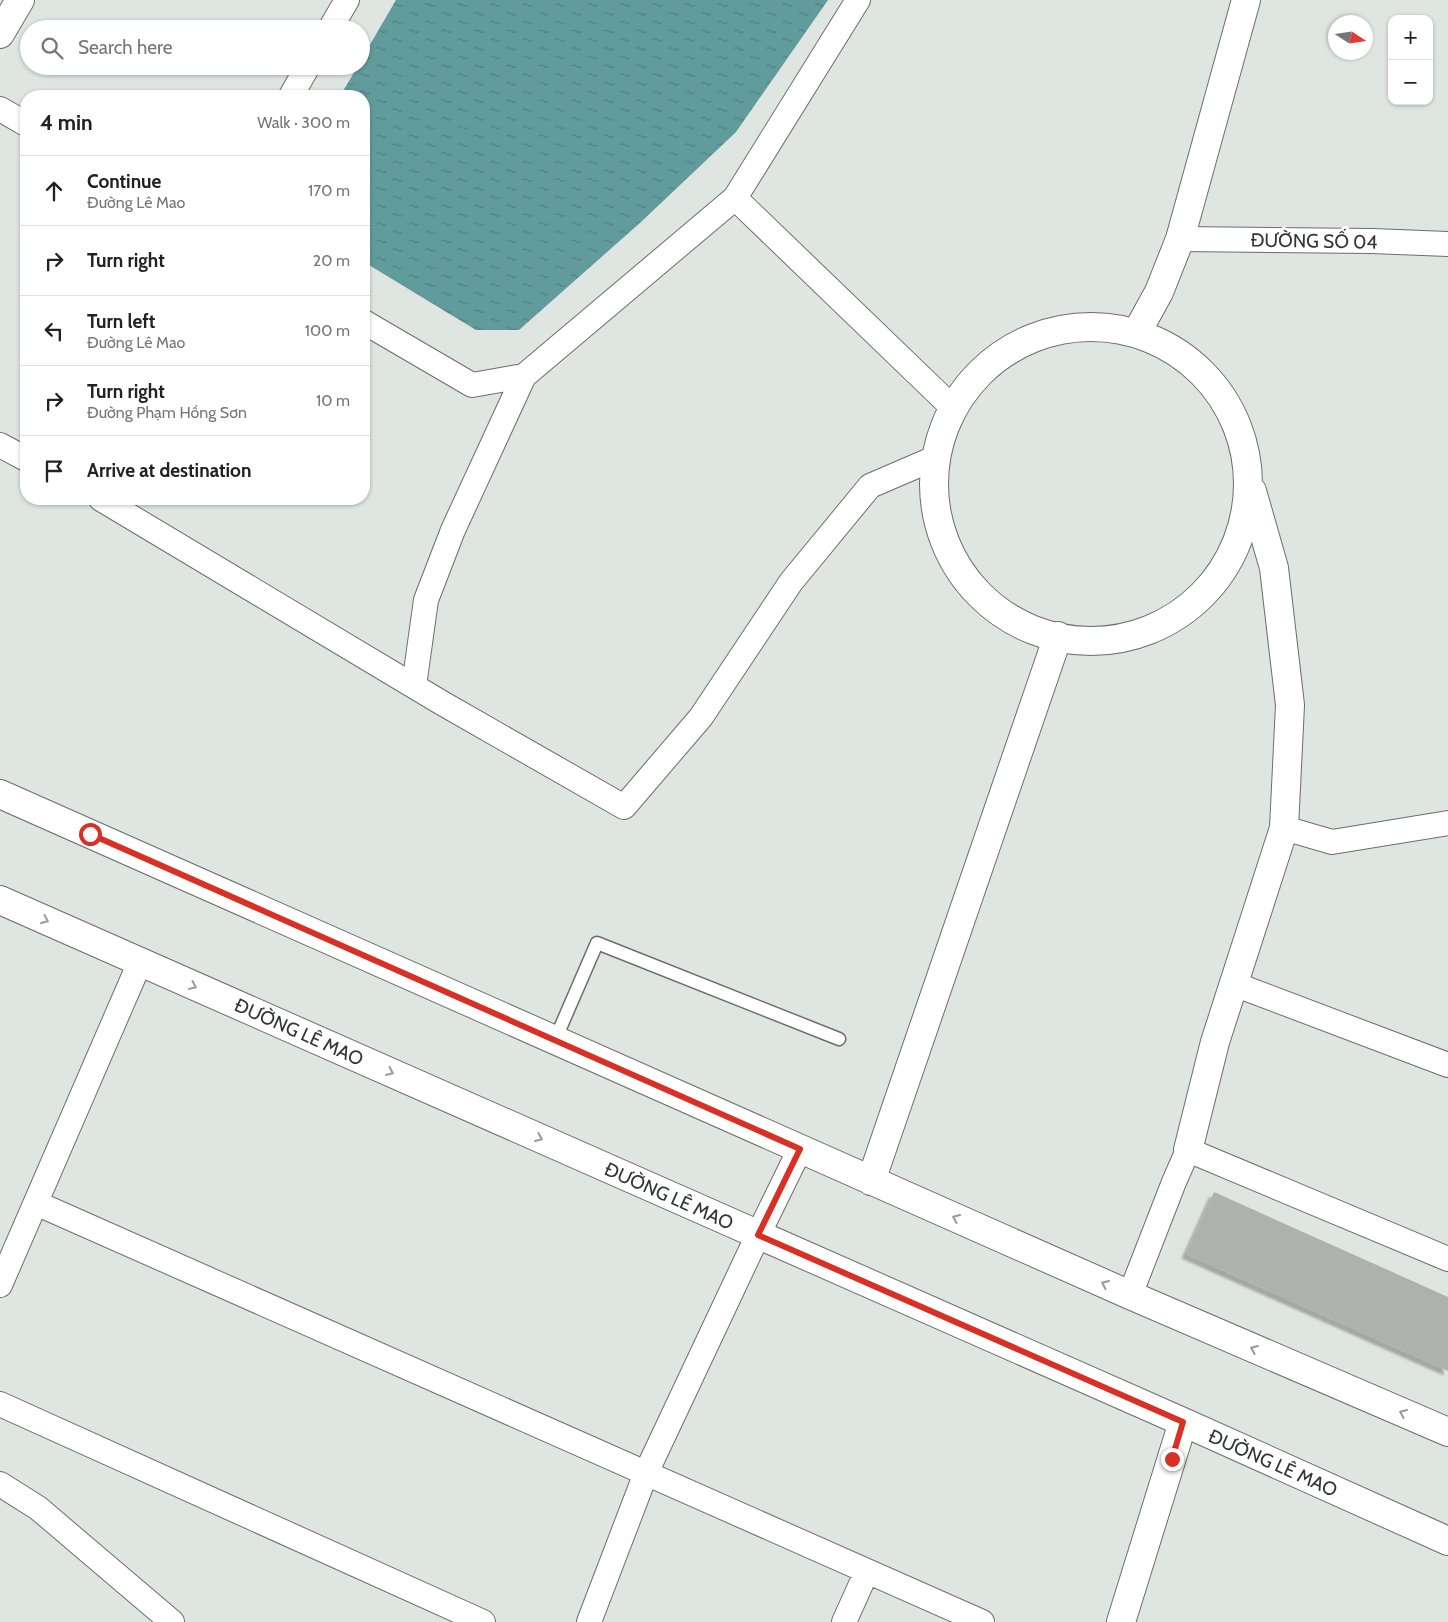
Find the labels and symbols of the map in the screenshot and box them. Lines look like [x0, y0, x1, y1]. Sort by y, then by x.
north arrow [1328, 15, 1373, 60]
street label: ĐƯỜNG SỐ 04 [1250, 225, 1378, 254]
route start [79, 823, 102, 846]
one-way arrow [40, 913, 49, 924]
one-way arrow [188, 979, 197, 990]
street label: ĐƯỜNG LÊ MAO [231, 992, 367, 1071]
one-way arrow [385, 1066, 394, 1077]
one-way arrow [534, 1132, 543, 1143]
street label: ĐƯỜNG LÊ MAO [601, 1156, 737, 1235]
one-way arrow [952, 1214, 961, 1225]
one-way arrow [1101, 1280, 1110, 1291]
one-way arrow [1250, 1344, 1259, 1355]
one-way arrow [1399, 1409, 1408, 1420]
street label: ĐƯỜNG LÊ MAO [1205, 1423, 1341, 1502]
route end [1161, 1448, 1184, 1471]

